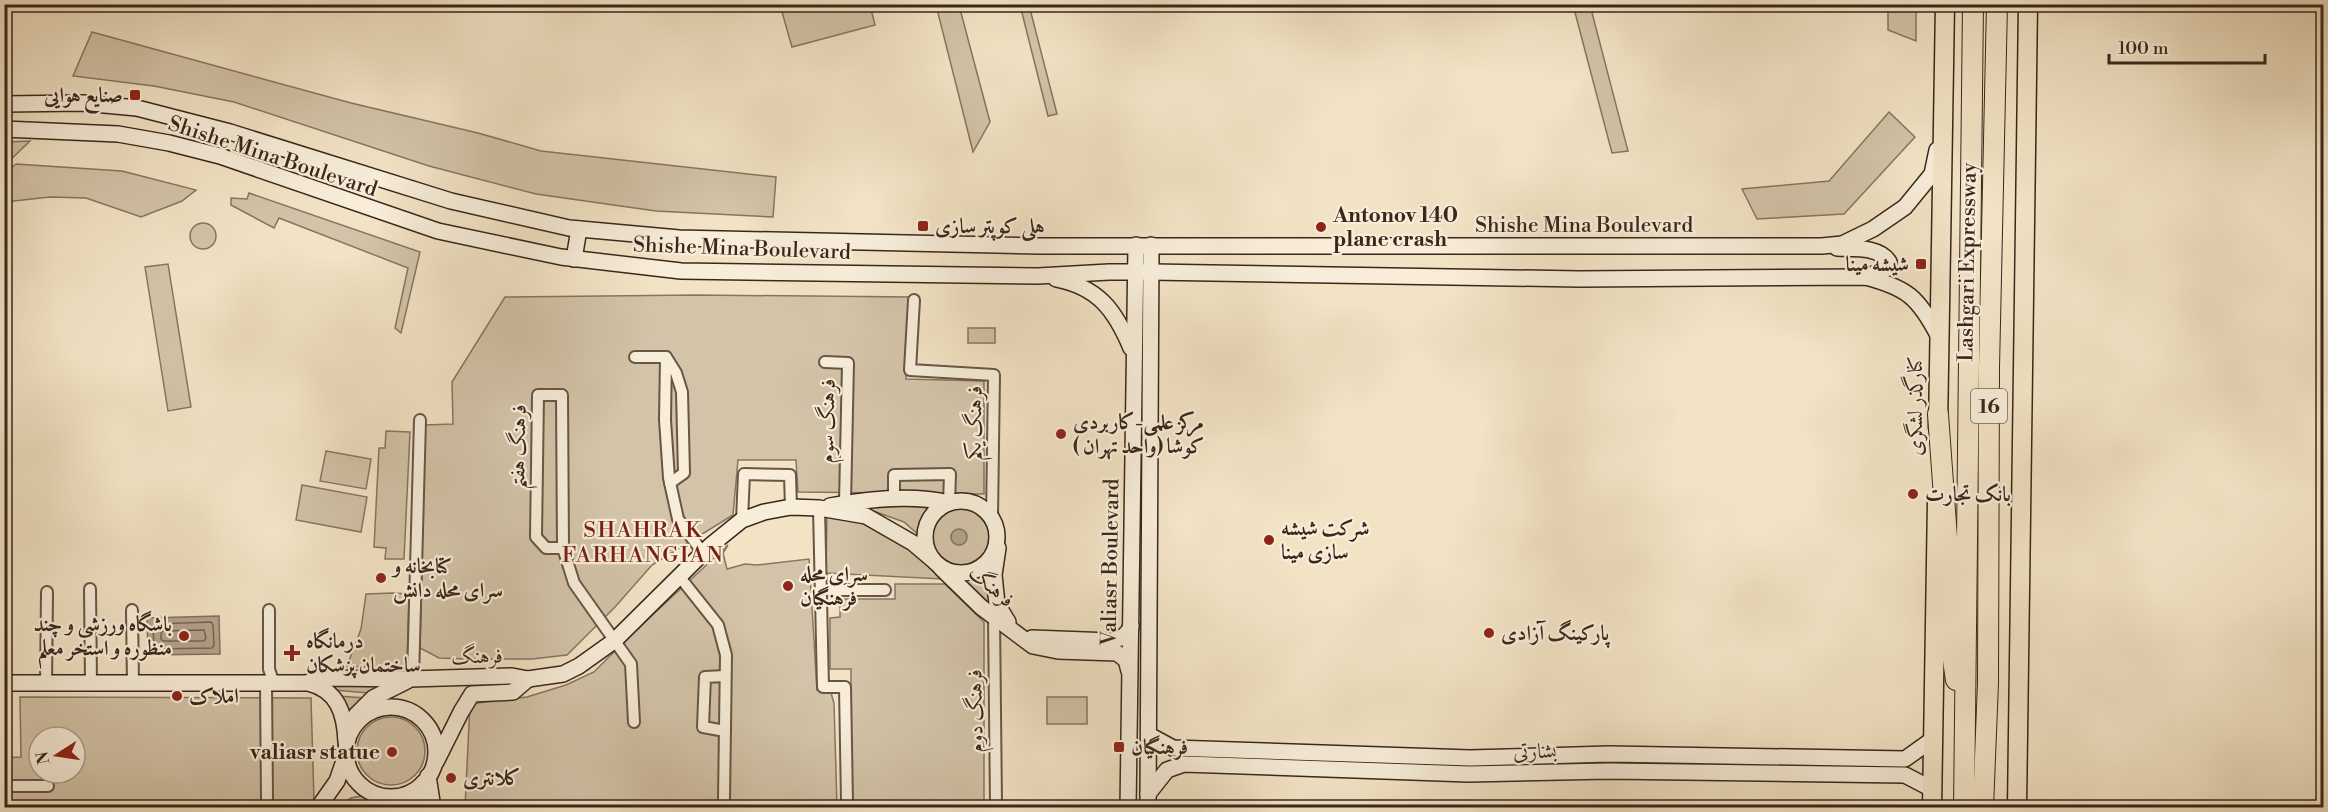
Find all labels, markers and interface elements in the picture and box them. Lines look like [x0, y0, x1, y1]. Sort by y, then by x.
scale bar [2109, 27, 2265, 65]
text: 100 m [2118, 37, 2169, 60]
place label: صنایع هوایی [43, 83, 123, 114]
marker: صنایع هوایی [128, 88, 142, 102]
street label: Shishe Mina Boulevard [165, 111, 381, 203]
street label: Lashgari Expressway [1953, 161, 1983, 362]
place label: Antonov 140 plane crash [1332, 203, 1458, 253]
street label: Shishe Mina Boulevard [1475, 213, 1693, 239]
place label: هلی کوپتر سازی [935, 214, 1045, 242]
marker: هلی کوپتر سازی [916, 219, 930, 233]
marker: Antonov 140 plane crash [1314, 220, 1328, 234]
street label: Shishe Mina Boulevard [632, 232, 852, 266]
place label: شیشه مینا [1845, 252, 1909, 278]
marker: شیشه مینا [1914, 257, 1928, 271]
street label: کنارگذر لشگری [1900, 356, 1929, 456]
street label: فرهنگ سوم [813, 378, 846, 464]
street label: فرهنگ یکم [960, 385, 995, 461]
road number: 16 [1971, 389, 2007, 423]
street label: فرهنگ هفتم [504, 404, 540, 490]
place label: مرکز علمی-کاربردی کوشا (واحد تهران ) [1073, 410, 1204, 460]
marker: مرکز علمی-کاربردی کوشا (واحد تهران ) [1054, 427, 1068, 441]
street label: Valiasr Boulevard [1097, 478, 1125, 647]
place label: بانک تجارت [1925, 482, 2011, 508]
marker: بانک تجارت [1906, 487, 1920, 501]
place label: شرکت شیشه سازی مینا [1281, 516, 1369, 566]
district label: SHAHRAK FARHANGIAN [562, 517, 724, 569]
marker: شرکت شیشه سازی مینا [1262, 533, 1276, 547]
place label: کتابخانه و سرای محله دانش [391, 554, 503, 604]
street label: فرهنگ [963, 559, 1020, 614]
place label: سرای محله فرهنگیان [800, 562, 868, 612]
marker: کتابخانه و سرای محله دانش [374, 571, 388, 585]
marker: سرای محله فرهنگیان [781, 579, 795, 593]
place label: باشگاه ورزشی و چند منظوره و استخر معلم [34, 610, 172, 669]
place label: پارکینگ آزادی [1501, 619, 1611, 648]
marker: پارکینگ آزادی [1482, 626, 1496, 640]
place label: درمانگاه ساختمان پزشکان [306, 627, 421, 679]
marker: باشگاه ورزشی و چند منظوره و استخر معلم [177, 629, 191, 643]
street label: فرهنگ [451, 643, 503, 670]
marker: درمانگاه ساختمان پزشکان [283, 644, 301, 662]
street label: فرهنگ دوم [961, 669, 994, 753]
place label: املاک [189, 684, 239, 710]
marker: املاک [170, 689, 184, 703]
north arrow [27, 725, 87, 785]
place label: فرهنگیان [1131, 735, 1188, 761]
street label: بشارتی [1513, 739, 1557, 765]
place label: valiasr statue [249, 740, 380, 766]
marker: فرهنگیان [1112, 740, 1126, 754]
marker: valiasr statue [385, 745, 399, 759]
text: N [32, 749, 54, 766]
place label: کلانتری [463, 766, 521, 792]
marker: کلانتری [444, 771, 458, 785]

